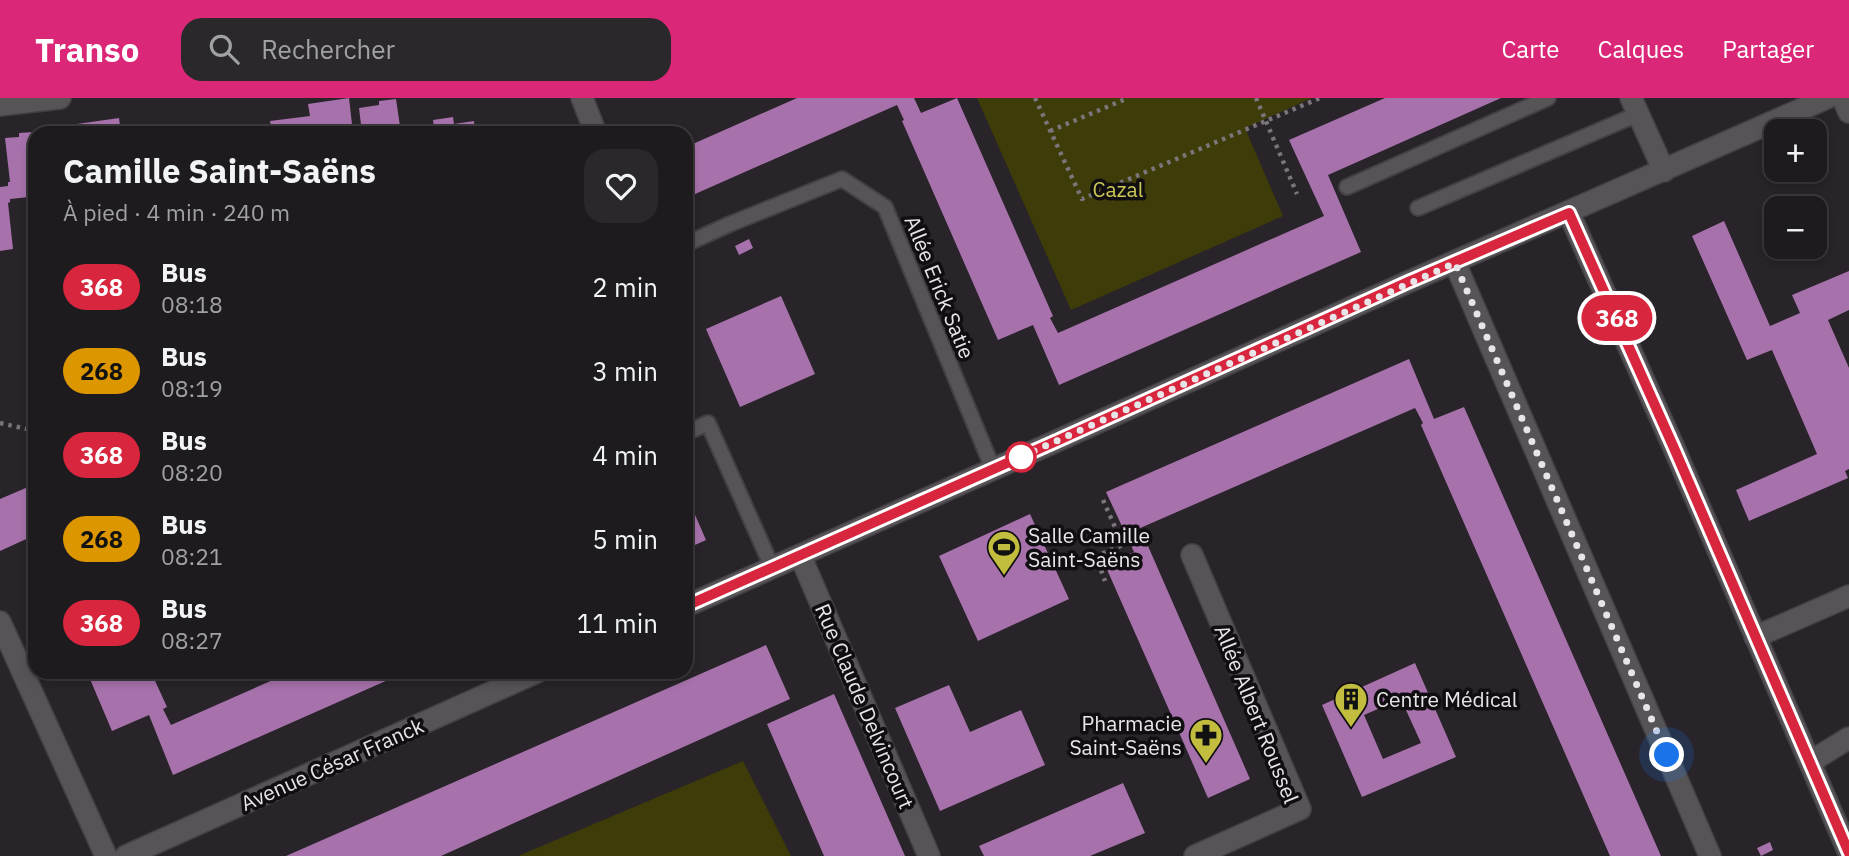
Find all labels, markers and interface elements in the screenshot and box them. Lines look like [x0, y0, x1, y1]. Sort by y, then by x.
search box [181, 18, 671, 81]
text: Transo [35, 28, 139, 71]
icon: search [205, 30, 243, 68]
text: Rechercher [261, 32, 395, 66]
text: Carte [1501, 33, 1560, 65]
text: Calques [1598, 33, 1684, 65]
text: Partager [1722, 33, 1814, 65]
map controls [1764, 119, 1827, 259]
button: + [1764, 119, 1827, 182]
text: Camille Saint-Saëns [63, 149, 376, 192]
button: heart [584, 149, 658, 223]
park label: Cazal [1093, 175, 1144, 203]
button: − [1764, 196, 1827, 259]
text: À pied · 4 min · 240 m [63, 197, 290, 227]
street label: Allée Erick Satie [899, 211, 981, 363]
text: Bus [161, 255, 207, 289]
text: 2 min [592, 270, 658, 304]
text: 368 [80, 271, 123, 303]
text: 08:18 [161, 289, 223, 319]
line badge: 368 [1577, 295, 1657, 341]
text: 368 [1595, 302, 1639, 334]
text: Bus [161, 339, 207, 373]
text: 3 min [592, 354, 658, 388]
text: 268 [80, 355, 123, 387]
text: 08:19 [161, 373, 223, 403]
text: Bus [161, 423, 207, 457]
text: 4 min [592, 438, 658, 472]
text: 368 [80, 439, 123, 471]
unlabelled marker [1006, 442, 1036, 472]
text: 08:20 [161, 457, 223, 487]
text: Bus [161, 507, 207, 541]
place label: Salle Camille Saint-Saëns [1028, 521, 1150, 573]
text: 5 min [592, 522, 658, 556]
text: 268 [80, 523, 123, 555]
sports icon: Salle Camille Saint-Saëns [985, 528, 1023, 577]
text: 08:21 [161, 541, 223, 571]
text: Bus [161, 591, 207, 625]
street label: Rue Claude Delvincourt [809, 599, 921, 813]
text: 11 min [577, 606, 658, 640]
text: 368 [80, 607, 123, 639]
street label: Allée Albert Roussel [1208, 621, 1306, 808]
text: 08:27 [161, 625, 223, 655]
building icon: Centre Médical [1332, 680, 1370, 729]
place label: Centre Médical [1376, 685, 1518, 713]
place label: Pharmacie Saint-Saëns [1069, 709, 1182, 761]
street label: Avenue César Franck [236, 711, 428, 817]
pharmacy icon: Pharmacie Saint-Saëns [1187, 716, 1225, 765]
your location [1649, 737, 1684, 772]

